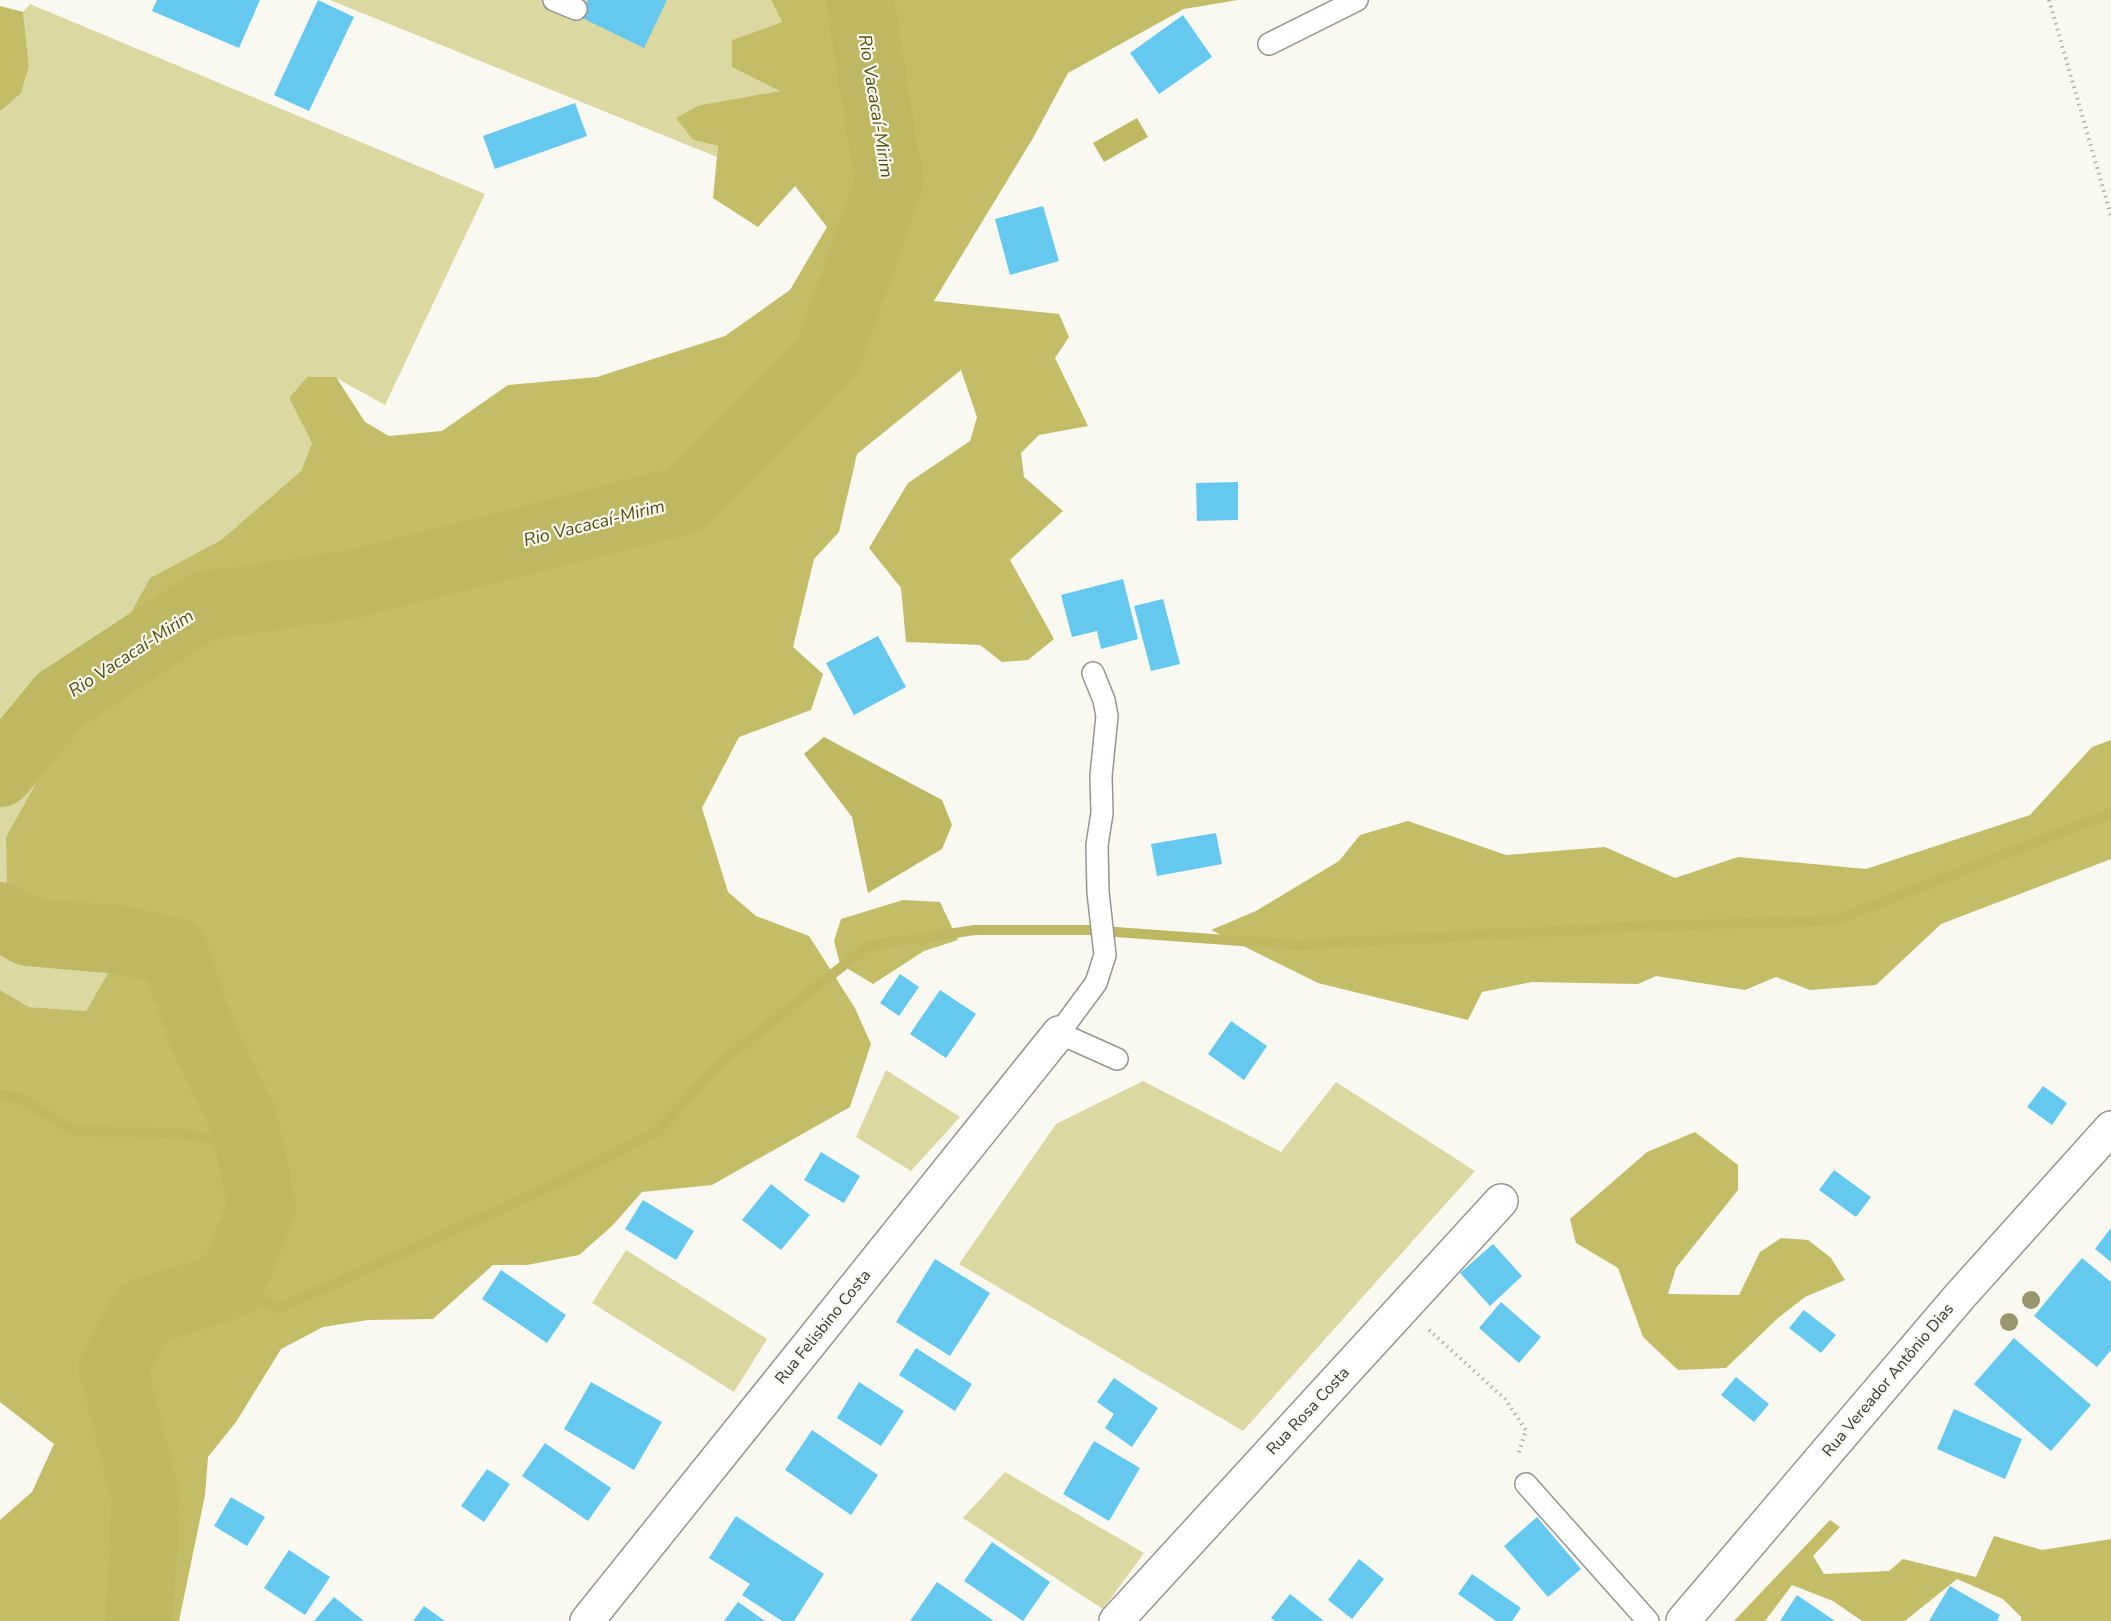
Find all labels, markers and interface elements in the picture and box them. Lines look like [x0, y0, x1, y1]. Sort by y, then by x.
water label: Rio Vacacaí-Mirim [853, 33, 899, 179]
water label: Rio Vacacaí-Mirim [521, 494, 667, 552]
water label: Rio Vacacaí-Mirim [64, 604, 198, 702]
street label: Rua Felisbino Costa [770, 1265, 876, 1389]
street label: Rua Vereador Antônio Dias [1817, 1299, 1959, 1461]
street label: Rua Rosa Costa [1261, 1362, 1355, 1460]

